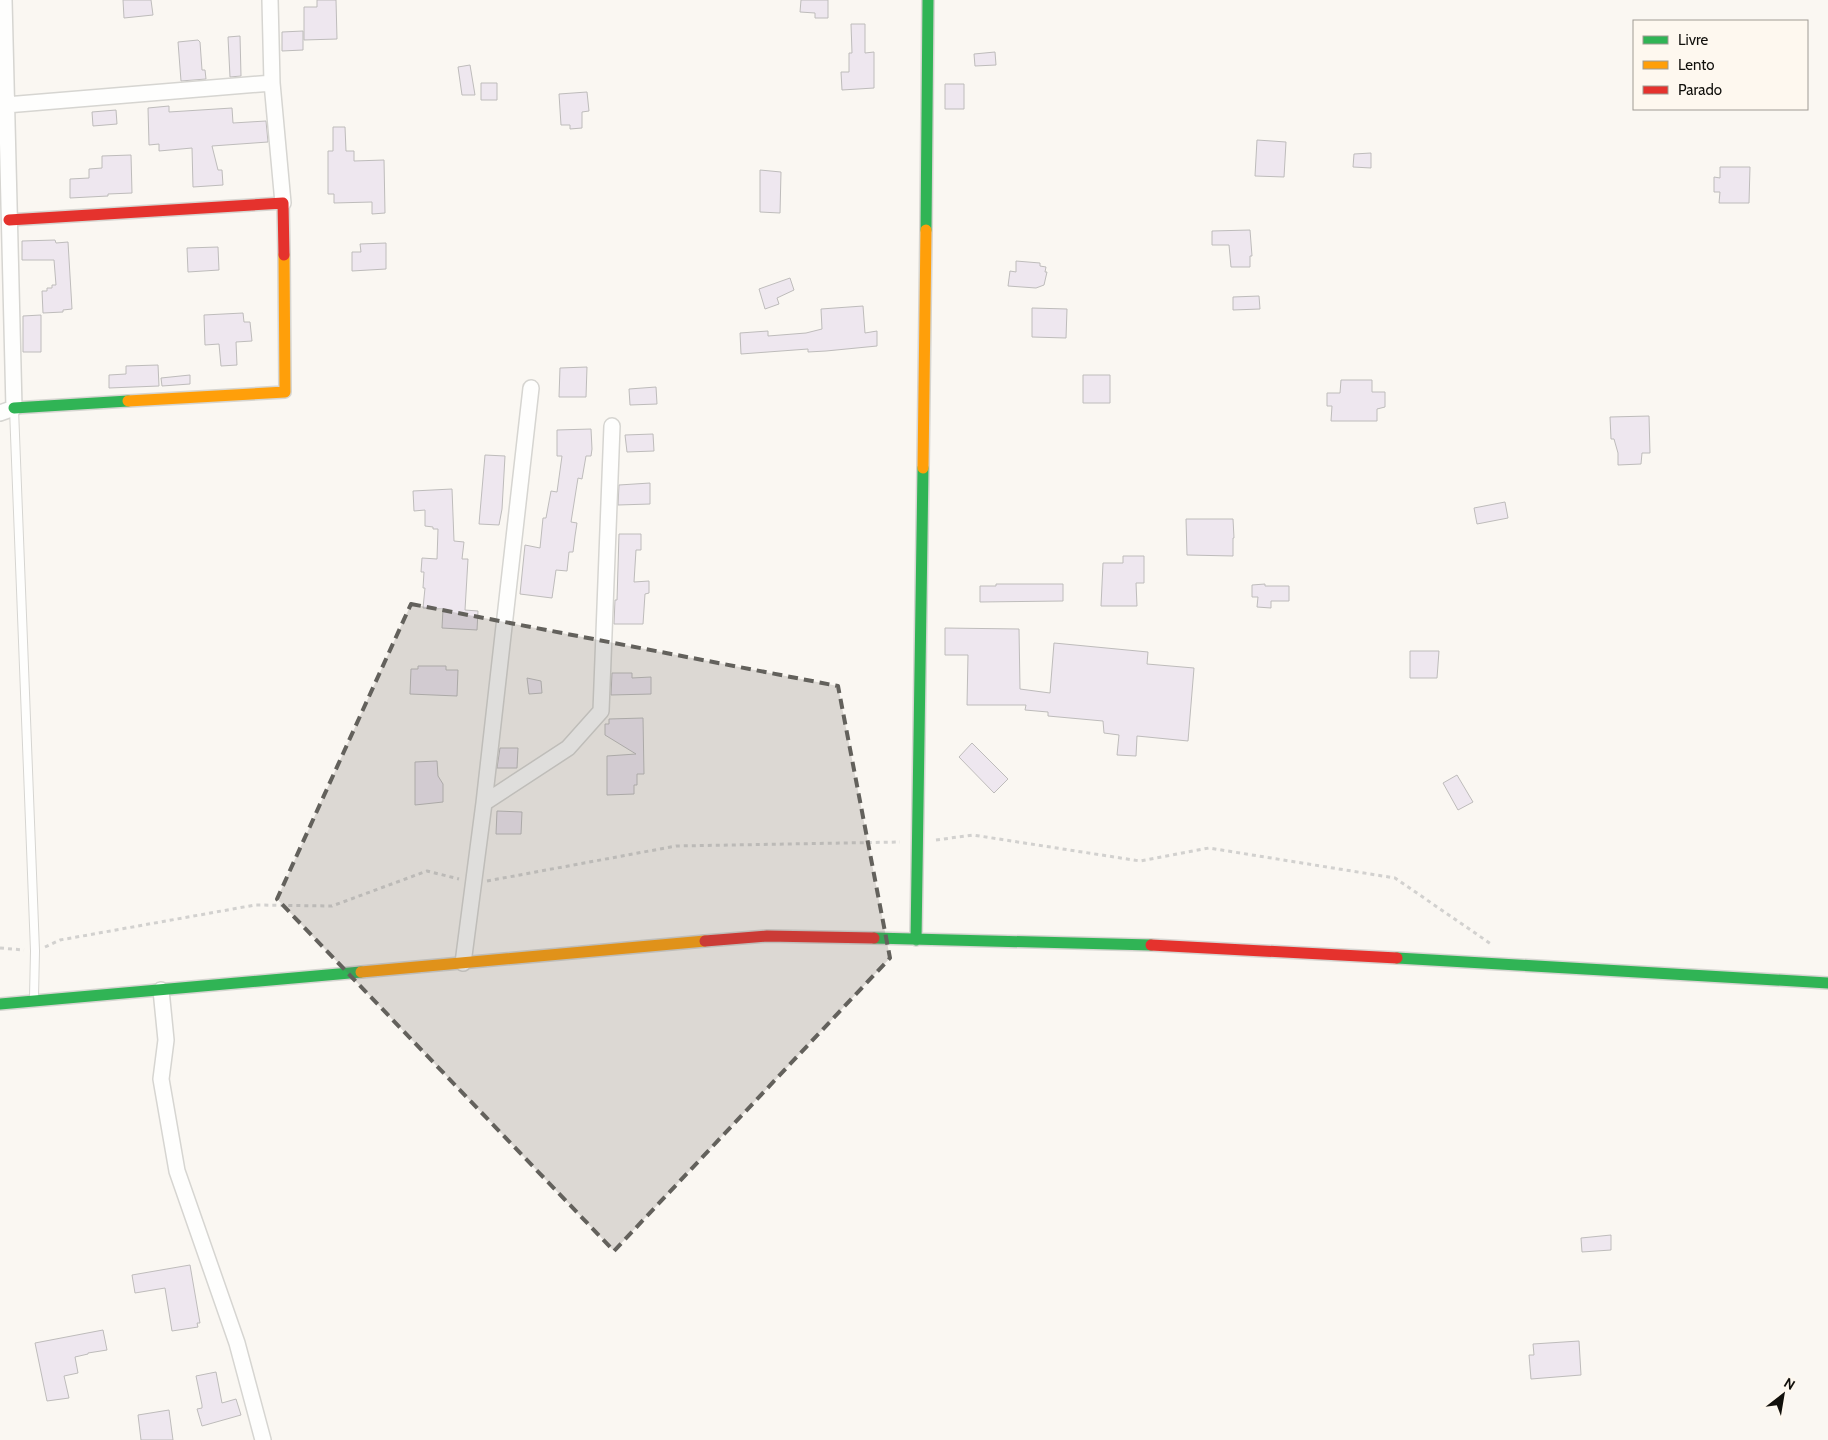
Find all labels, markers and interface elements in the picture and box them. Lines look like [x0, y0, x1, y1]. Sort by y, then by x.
legend [1633, 20, 1808, 110]
text: Livre [1678, 31, 1709, 49]
text: Lento [1678, 56, 1715, 74]
text: Parado [1678, 81, 1722, 99]
north arrow [1758, 1370, 1808, 1420]
text: N [1781, 1374, 1799, 1394]

